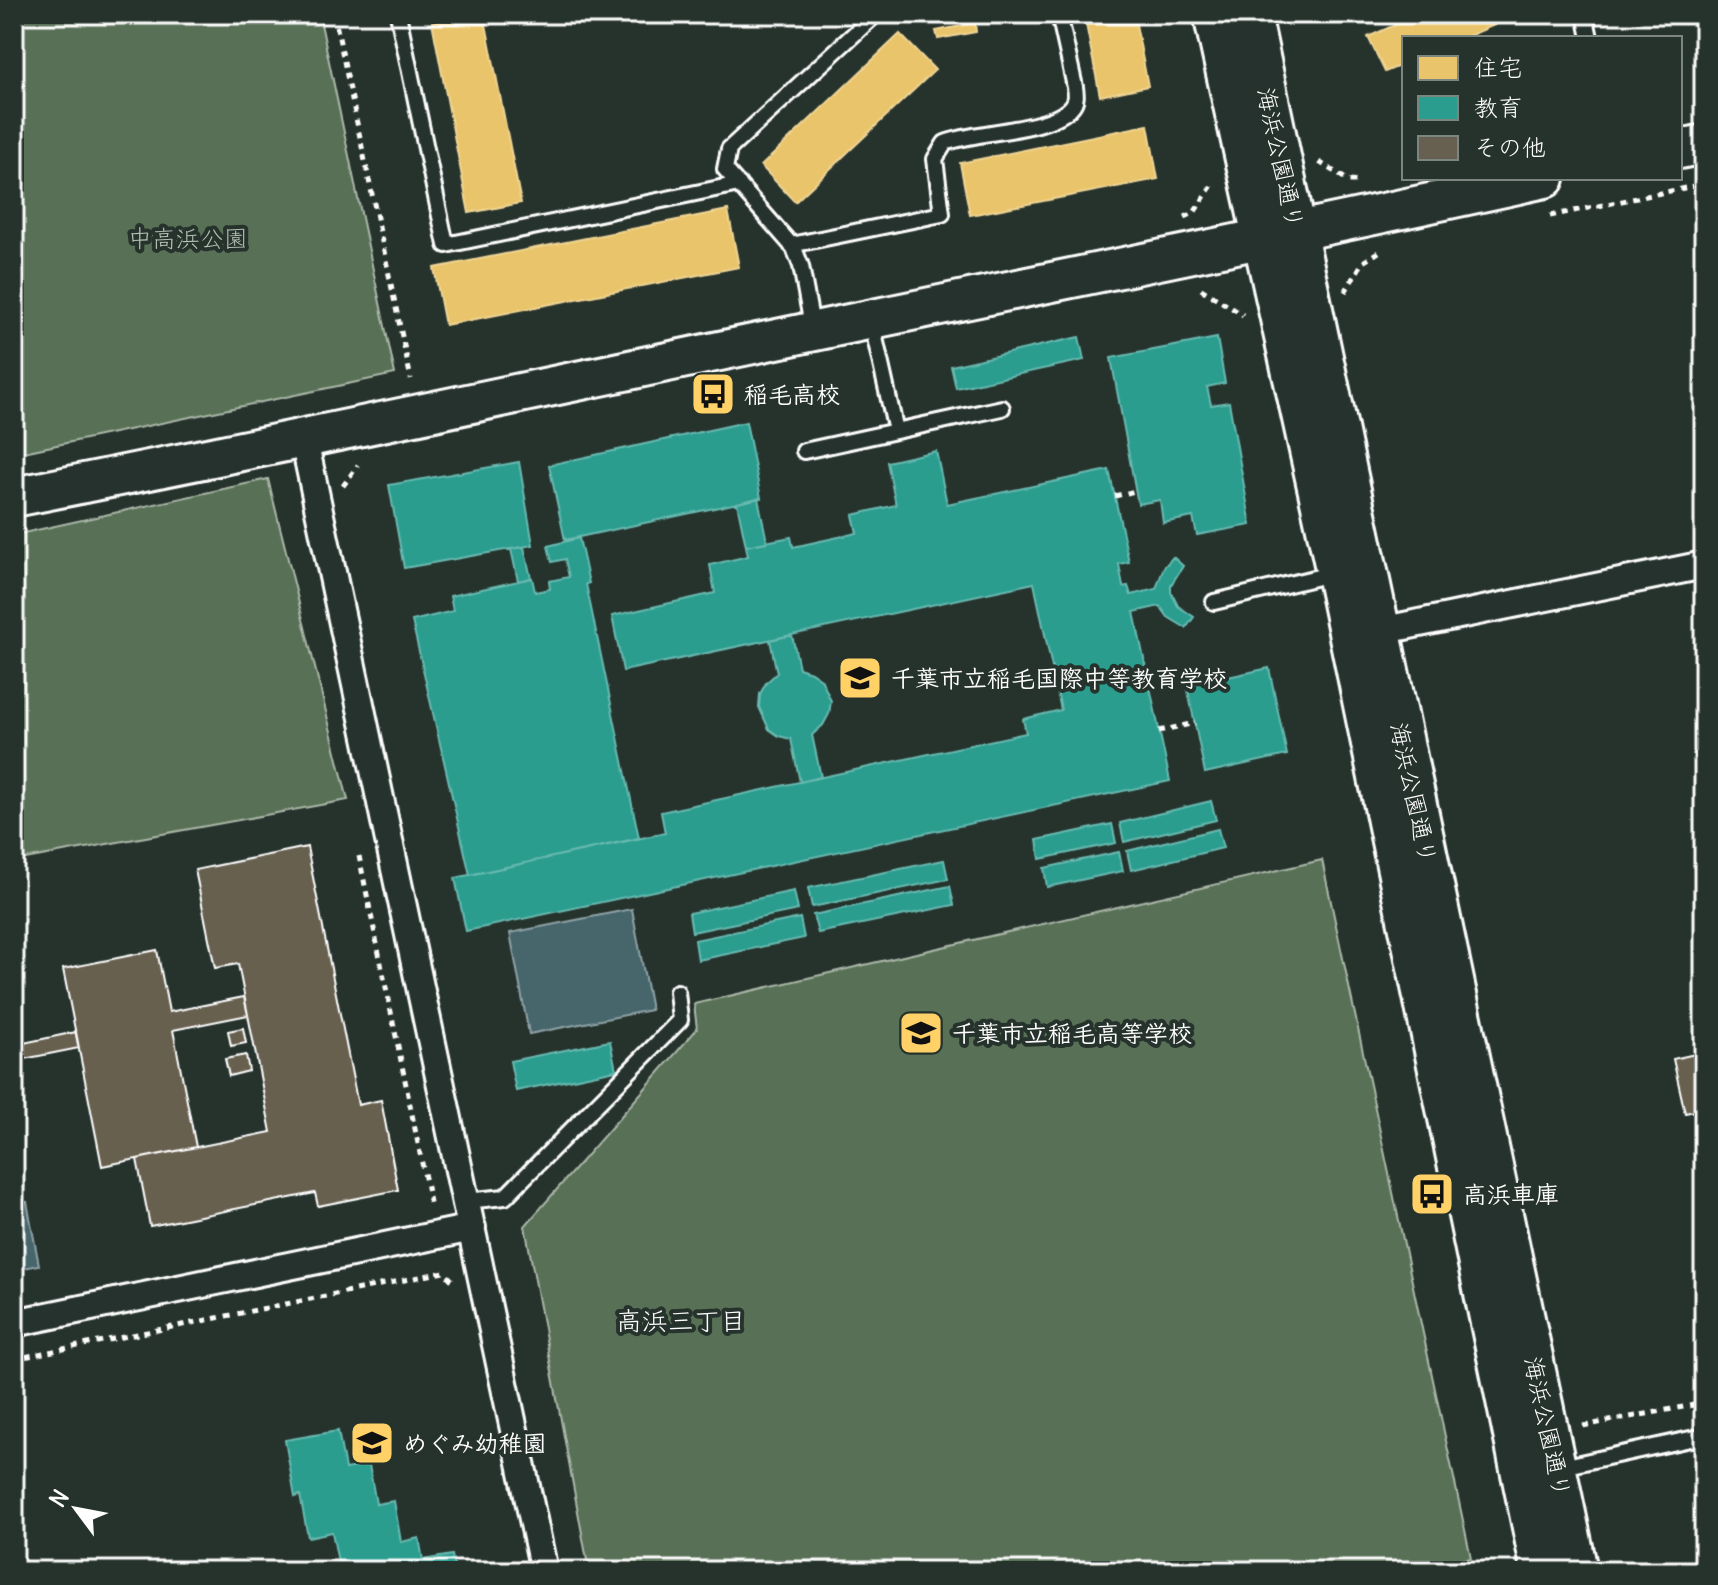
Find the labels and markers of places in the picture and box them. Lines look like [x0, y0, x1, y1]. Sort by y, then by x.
bus stop icon: 稲毛高校 [689, 370, 737, 418]
place label: 稲毛高校 [744, 379, 840, 409]
school or university icon: 千葉市立稲毛国際中等教育学校 [836, 654, 884, 702]
place label: 千葉市立稲毛国際中等教育学校 [891, 663, 1227, 693]
school or university icon: 千葉市立稲毛高等学校 [897, 1009, 945, 1057]
place label: 千葉市立稲毛高等学校 [952, 1018, 1192, 1048]
bus stop icon: 高浜車庫 [1408, 1170, 1456, 1218]
place label: 高浜車庫 [1463, 1179, 1559, 1209]
school or university icon: めぐみ幼稚園 [348, 1419, 396, 1467]
place label: めぐみ幼稚園 [403, 1428, 547, 1458]

